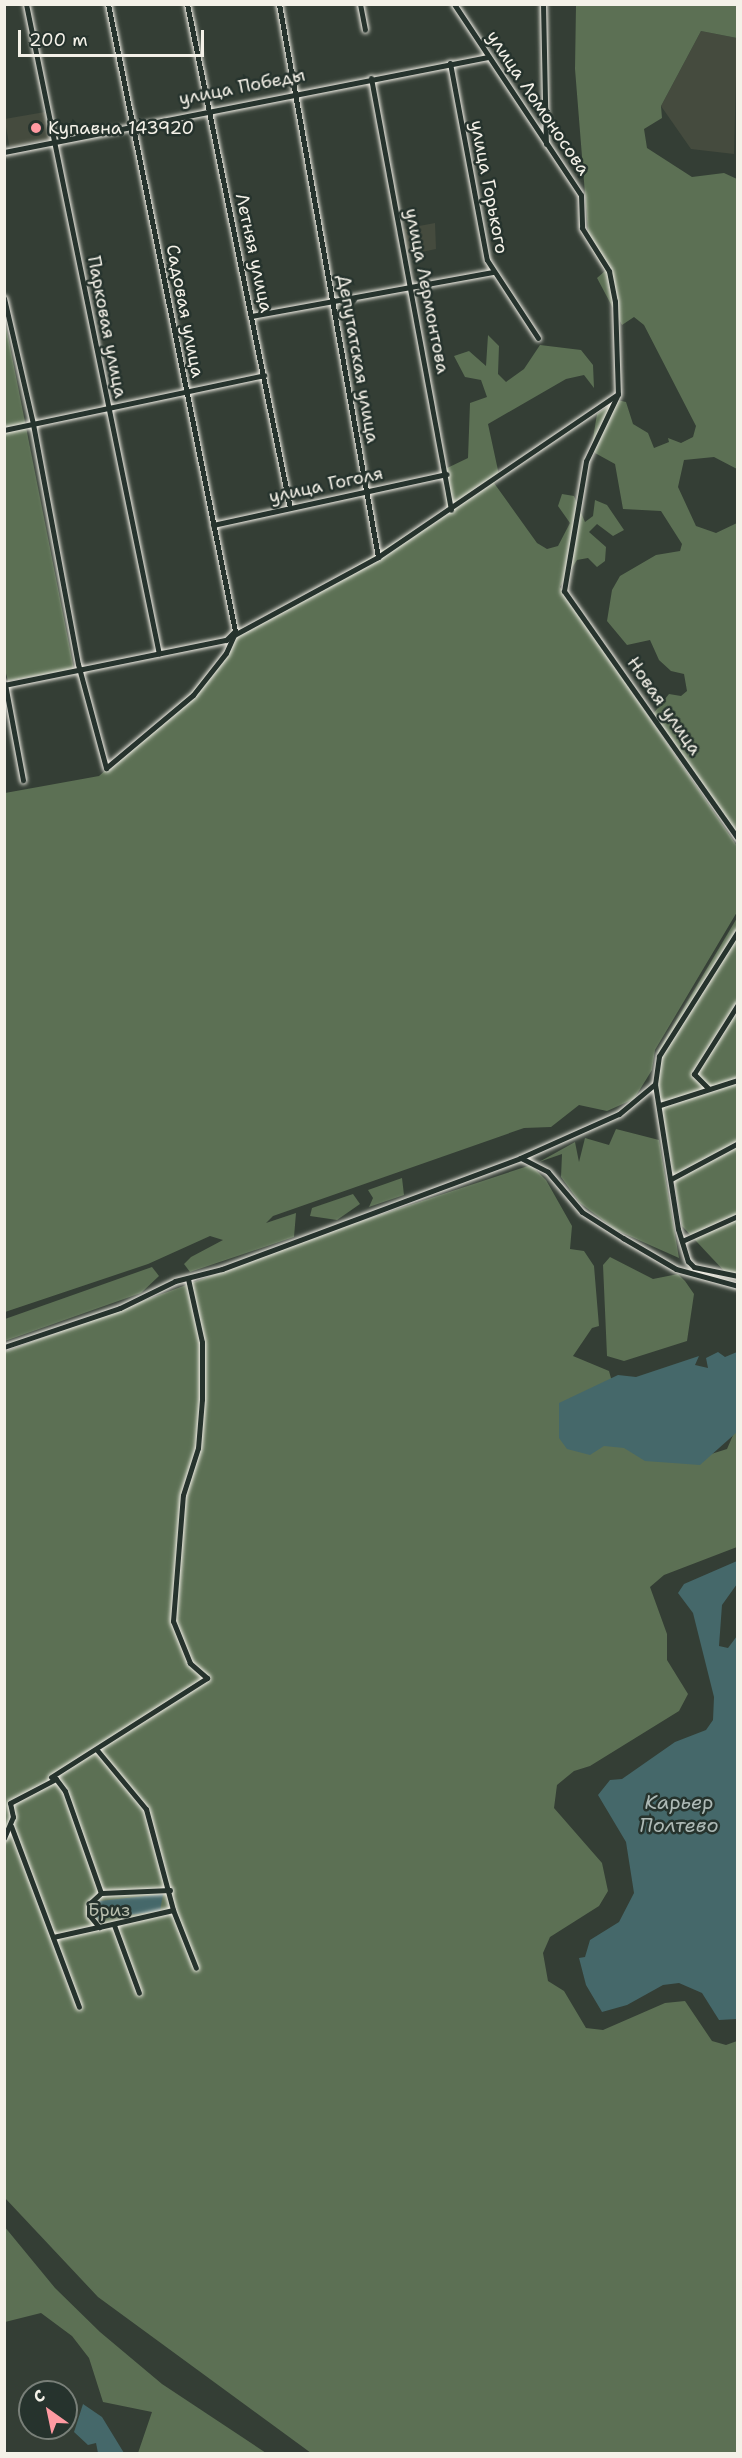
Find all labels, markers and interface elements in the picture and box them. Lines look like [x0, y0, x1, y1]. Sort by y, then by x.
scale bar [21, 18, 207, 56]
street label: улица Ломоносова [482, 27, 594, 179]
text: 200 m [29, 28, 88, 52]
street label: улица Победы [177, 64, 307, 110]
place label: Купавна 143920 [48, 117, 194, 139]
street label: улица Горького [465, 118, 513, 256]
marker: Купавна 143920 [29, 121, 43, 135]
street label: Летняя улица [231, 191, 277, 315]
street label: улица Лермонтова [400, 206, 454, 376]
street label: Садовая улица [161, 243, 209, 379]
street label: Парковая улица [83, 254, 131, 400]
street label: Депутатская улица [333, 273, 383, 445]
street label: улица Гоголя [267, 462, 385, 508]
street label: Новая улица [622, 653, 706, 759]
water label: Карьер Полтево [639, 1791, 719, 1838]
park label: Бриз [88, 1899, 130, 1921]
north arrow [18, 2380, 78, 2440]
text: С [29, 2385, 49, 2408]

